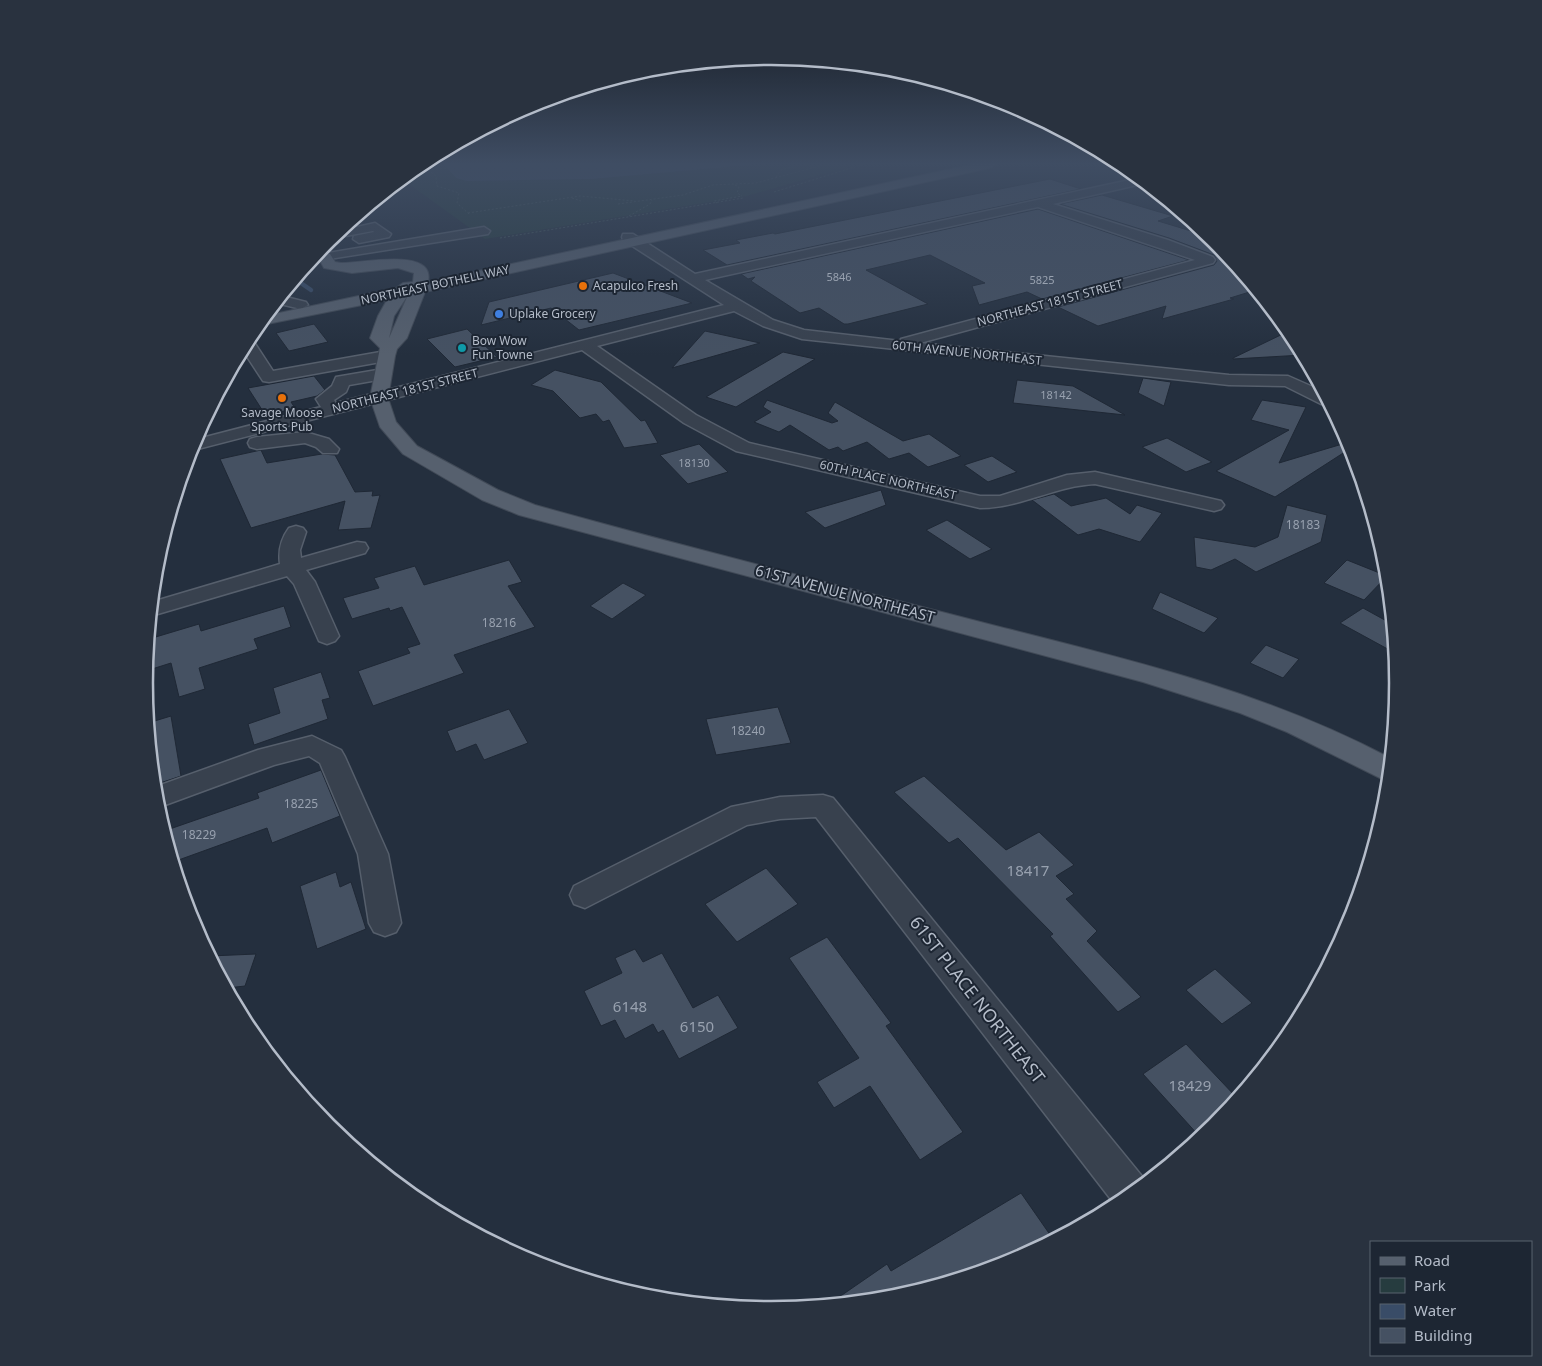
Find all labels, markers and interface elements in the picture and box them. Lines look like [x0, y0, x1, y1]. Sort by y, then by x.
street label: NORTHEAST BOTHELL WAY [359, 260, 511, 309]
house number: 5846 [826, 269, 852, 284]
house number: 5825 [1029, 272, 1055, 287]
street label: NORTHEAST 181ST STREET [975, 275, 1125, 330]
place label: Acapulco Fresh [593, 277, 678, 294]
marker: Acapulco Fresh [577, 280, 589, 292]
place label: Uplake Grocery [509, 305, 596, 322]
marker: Uplake Grocery [493, 308, 505, 320]
place label: Bow Wow Fun Towne [472, 332, 533, 363]
street label: 60TH AVENUE NORTHEAST [891, 336, 1043, 369]
marker: Bow Wow Fun Towne [456, 342, 468, 354]
street label: NORTHEAST 181ST STREET [330, 364, 480, 417]
house number: 18142 [1040, 387, 1072, 402]
marker: Savage Moose Sports Pub [276, 392, 288, 404]
place label: Savage Moose Sports Pub [241, 404, 323, 435]
house number: 18130 [678, 455, 710, 470]
street label: 60TH PLACE NORTHEAST [818, 455, 958, 504]
house number: 18183 [1286, 516, 1320, 533]
street label: 61ST AVENUE NORTHEAST [753, 559, 938, 627]
house number: 18216 [482, 614, 516, 631]
house number: 18240 [731, 722, 765, 739]
house number: 18225 [284, 795, 318, 812]
house number: 18229 [182, 826, 216, 843]
house number: 18417 [1007, 860, 1049, 880]
street label: 61ST PLACE NORTHEAST [905, 911, 1051, 1088]
house number: 6148 [613, 996, 647, 1016]
house number: 6150 [680, 1016, 714, 1036]
house number: 18429 [1169, 1075, 1211, 1095]
legend [1370, 1241, 1532, 1356]
text: Road [1414, 1250, 1450, 1270]
text: Park [1414, 1275, 1446, 1295]
text: Water [1414, 1300, 1456, 1320]
text: Building [1414, 1325, 1472, 1345]

